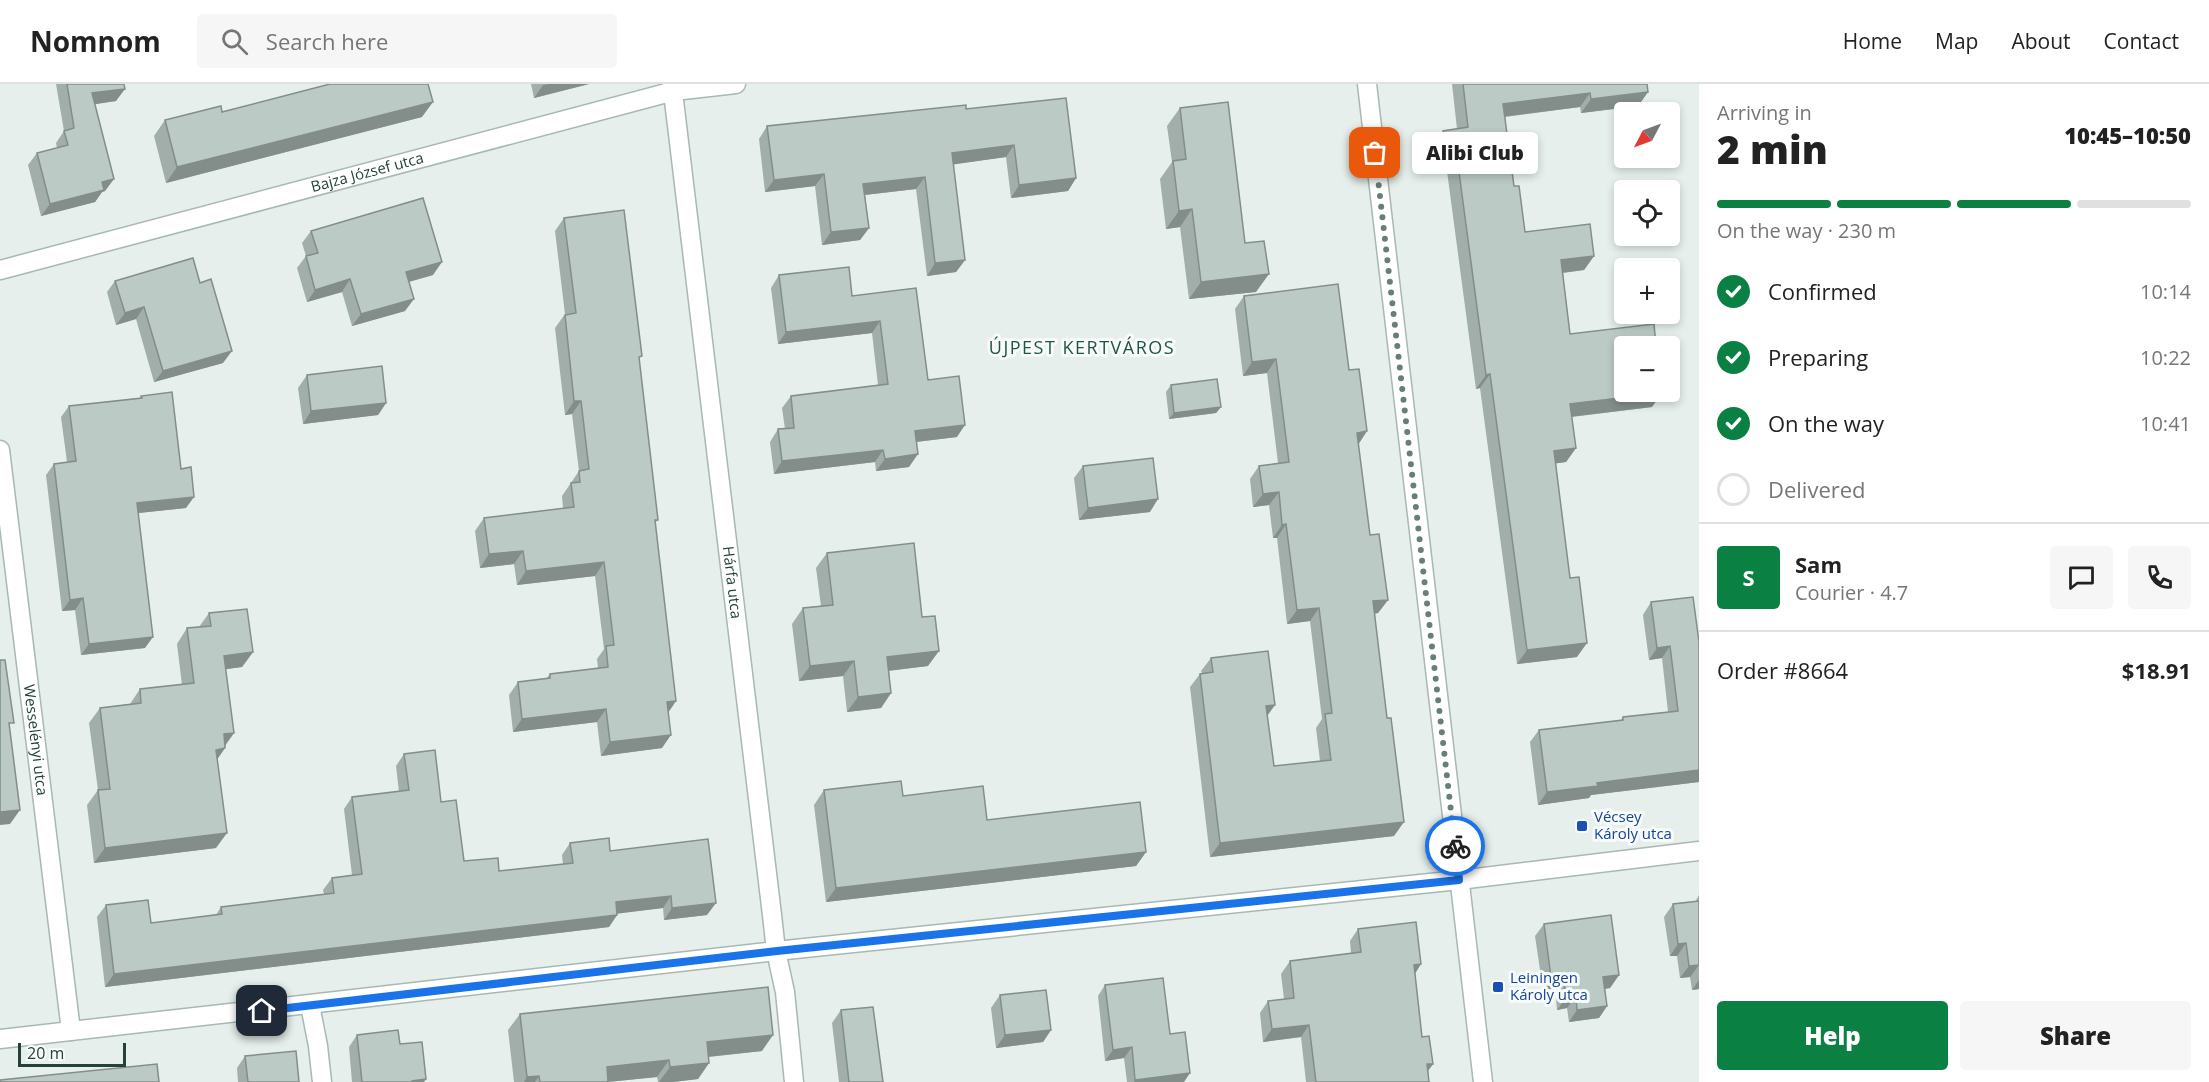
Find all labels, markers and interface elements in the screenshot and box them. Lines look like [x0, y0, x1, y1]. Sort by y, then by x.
search box [197, 14, 617, 68]
text: Nomnom [30, 22, 161, 60]
icon: search [218, 25, 251, 58]
text: Search here [266, 26, 388, 56]
text: Home [1843, 27, 1902, 55]
text: Map [1935, 27, 1978, 55]
text: About [2011, 27, 2071, 55]
text: Contact [2104, 27, 2179, 55]
text: Arriving in [1717, 99, 1812, 126]
north arrow [1614, 102, 1680, 168]
map controls [1614, 102, 1680, 402]
text: 10:45–10:50 [2064, 120, 2191, 150]
text: 2 min [1717, 122, 1828, 175]
pin [1349, 127, 1400, 178]
callout: Alibi Club [1411, 132, 1537, 174]
icon: bag [1358, 136, 1391, 169]
text: Alibi Club [1426, 139, 1524, 166]
street label: Bajza József utca [308, 147, 426, 196]
button: locate [1614, 180, 1680, 246]
text: On the way · 230 m [1717, 217, 1896, 244]
button: + [1614, 258, 1680, 324]
icon: check [1717, 275, 1750, 308]
text: Confirmed [1768, 276, 1877, 306]
text: 10:14 [2140, 278, 2191, 305]
district label: ÚJPEST KERTVÁROS [989, 335, 1175, 359]
button: − [1614, 336, 1680, 402]
icon: check [1717, 341, 1750, 374]
text: Preparing [1768, 342, 1868, 372]
text: 10:22 [2140, 344, 2191, 371]
icon: check [1717, 407, 1750, 440]
text: On the way [1768, 408, 1884, 438]
text: 10:41 [2140, 410, 2191, 437]
text: Delivered [1768, 474, 1866, 504]
street label: Hárfa utca [719, 545, 747, 620]
button: chat [2050, 546, 2113, 609]
button: phone [2128, 546, 2191, 609]
text: Sam [1795, 549, 1842, 579]
text: S [1742, 562, 1755, 592]
text: Courier · 4.7 [1795, 579, 1908, 606]
text: Order #8664 [1717, 655, 1848, 685]
text: $18.91 [2122, 655, 2191, 685]
street label: Wesselényi utca [20, 683, 53, 796]
place label: Vécsey Károly utca [1594, 806, 1672, 843]
courier [1425, 816, 1485, 876]
marker: Vécsey Károly utca [1575, 819, 1589, 833]
icon: bike [1439, 830, 1472, 863]
place label: Leiningen Károly utca [1510, 967, 1588, 1004]
marker: Leiningen Károly utca [1491, 980, 1505, 994]
pin [236, 985, 287, 1036]
icon: home [245, 994, 278, 1027]
button: Help [1717, 1001, 1948, 1070]
button: Share [1960, 1001, 2191, 1070]
scale bar [18, 1040, 126, 1068]
text: 20 m [27, 1042, 64, 1064]

